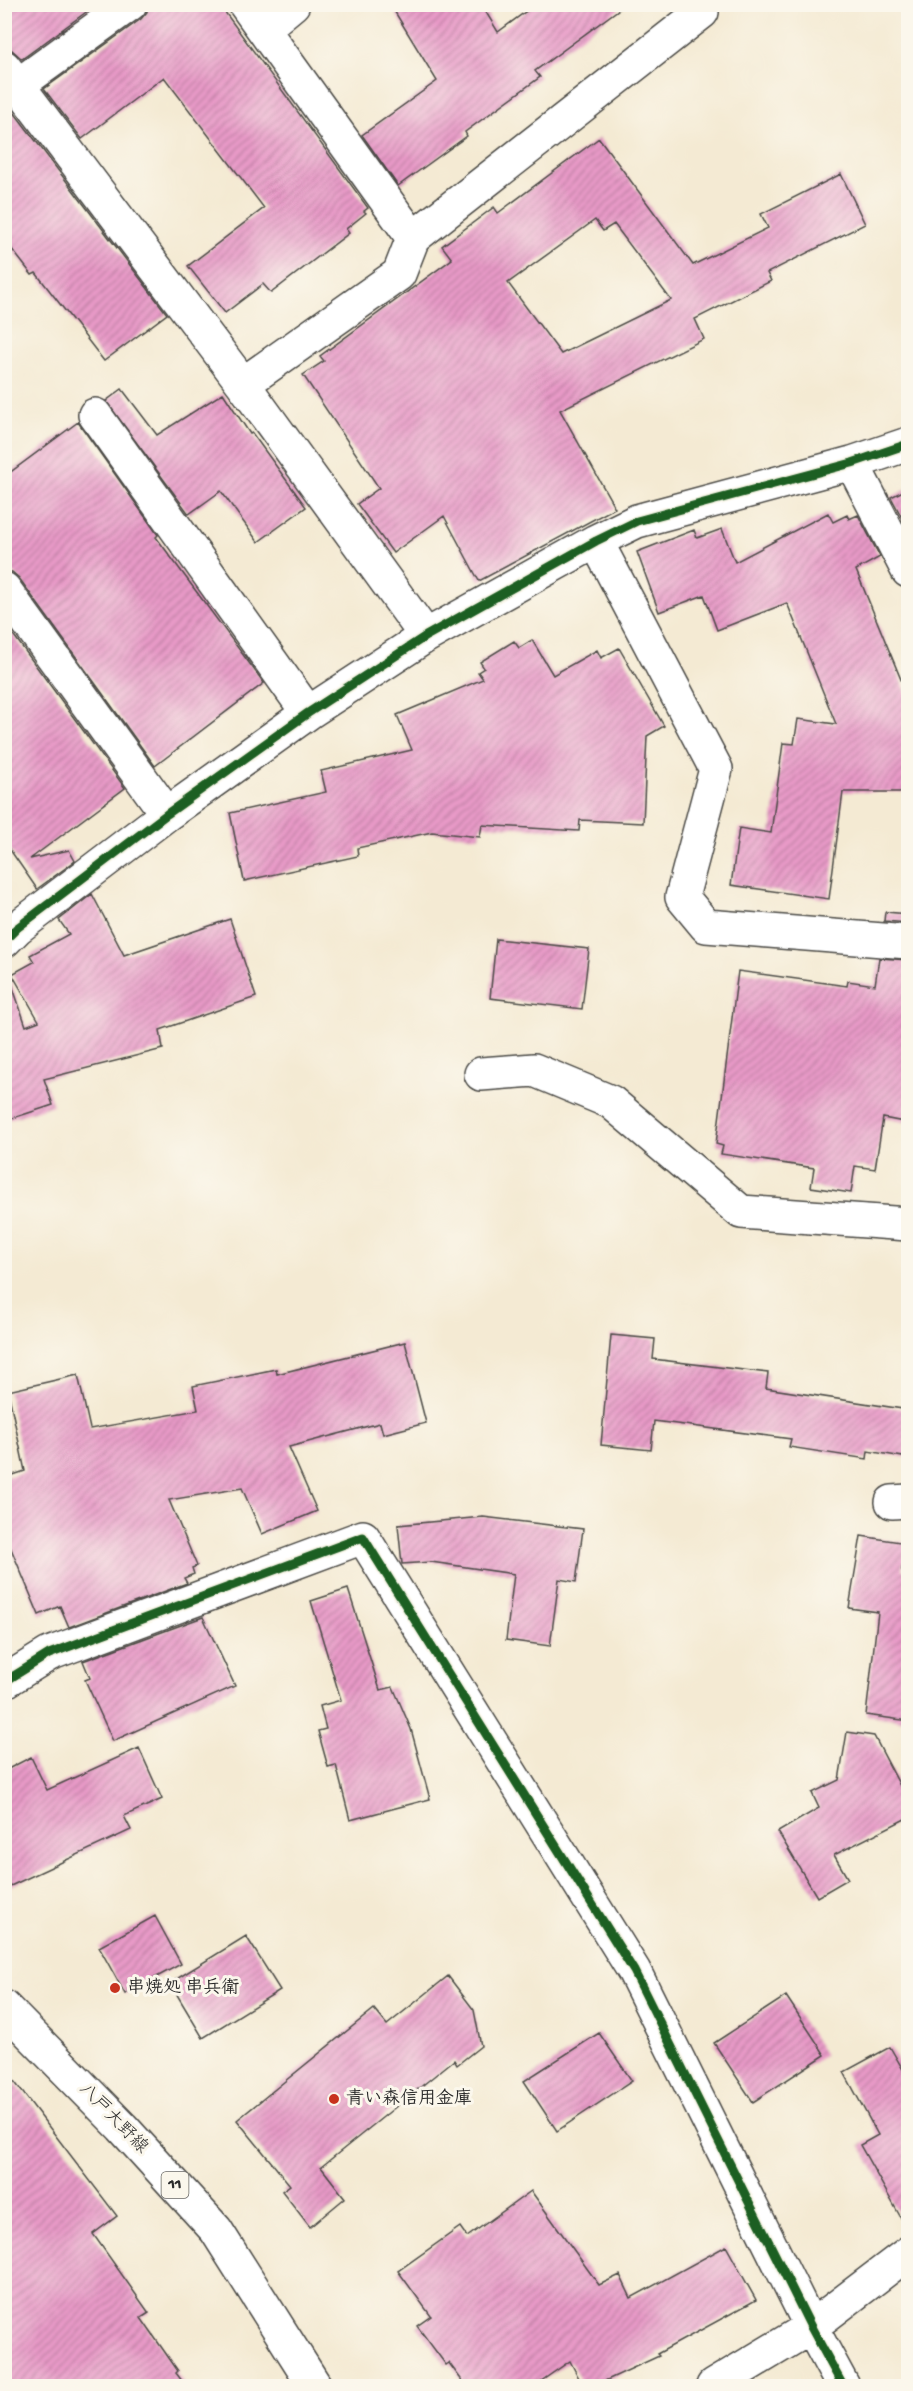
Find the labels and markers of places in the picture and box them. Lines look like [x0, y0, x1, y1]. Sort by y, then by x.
place label: 串焼処 串兵衛 [127, 1977, 239, 1999]
marker: 串焼処 串兵衛 [108, 1981, 122, 1995]
place label: 青い森信用金庫 [346, 2087, 472, 2110]
marker: 青い森信用金庫 [327, 2092, 341, 2106]

